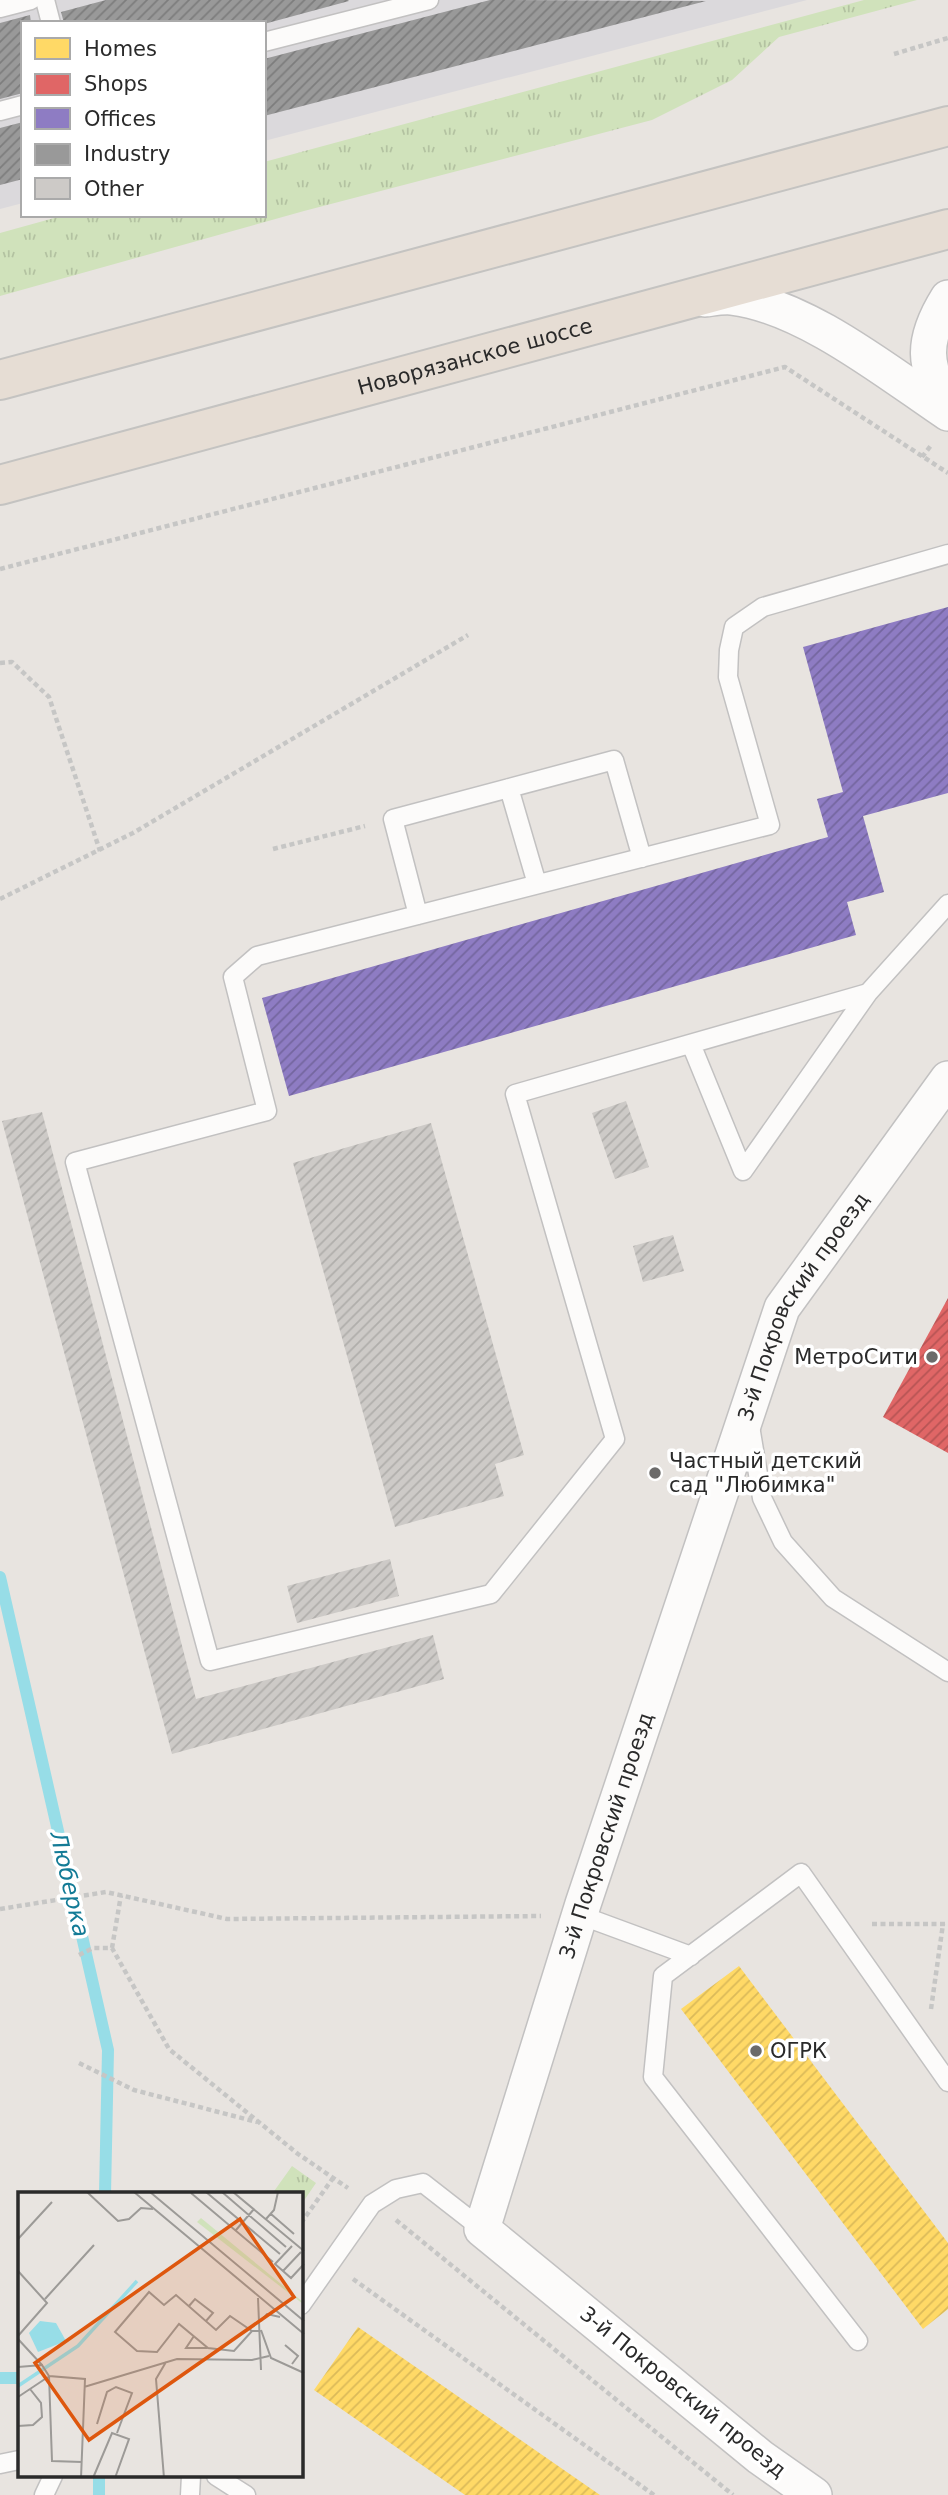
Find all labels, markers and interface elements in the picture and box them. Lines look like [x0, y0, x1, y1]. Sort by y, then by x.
legend [21, 21, 266, 217]
text: Homes [84, 37, 157, 61]
text: Shops [84, 72, 148, 96]
text: Offices [84, 107, 156, 131]
text: Industry [84, 142, 170, 166]
text: Other [84, 177, 144, 201]
street label: Новорязанское шоссе [355, 314, 595, 400]
street label: 3-й Покровский проезд [733, 1188, 874, 1424]
place label: МетроСити [794, 1345, 918, 1369]
marker: МетроСити [924, 1349, 940, 1365]
place label: Частный детский сад "Любимка" [669, 1449, 862, 1497]
marker: Частный детский сад "Любимка" [647, 1465, 663, 1481]
street label: 3-й Покровский проезд [555, 1709, 658, 1962]
water label: Люберка [45, 1828, 95, 1939]
place label: ОГРК [770, 2039, 827, 2063]
marker: ОГРК [748, 2043, 764, 2059]
inset map [18, 2192, 303, 2478]
street label: 3-й Покровский проезд [575, 2302, 791, 2482]

